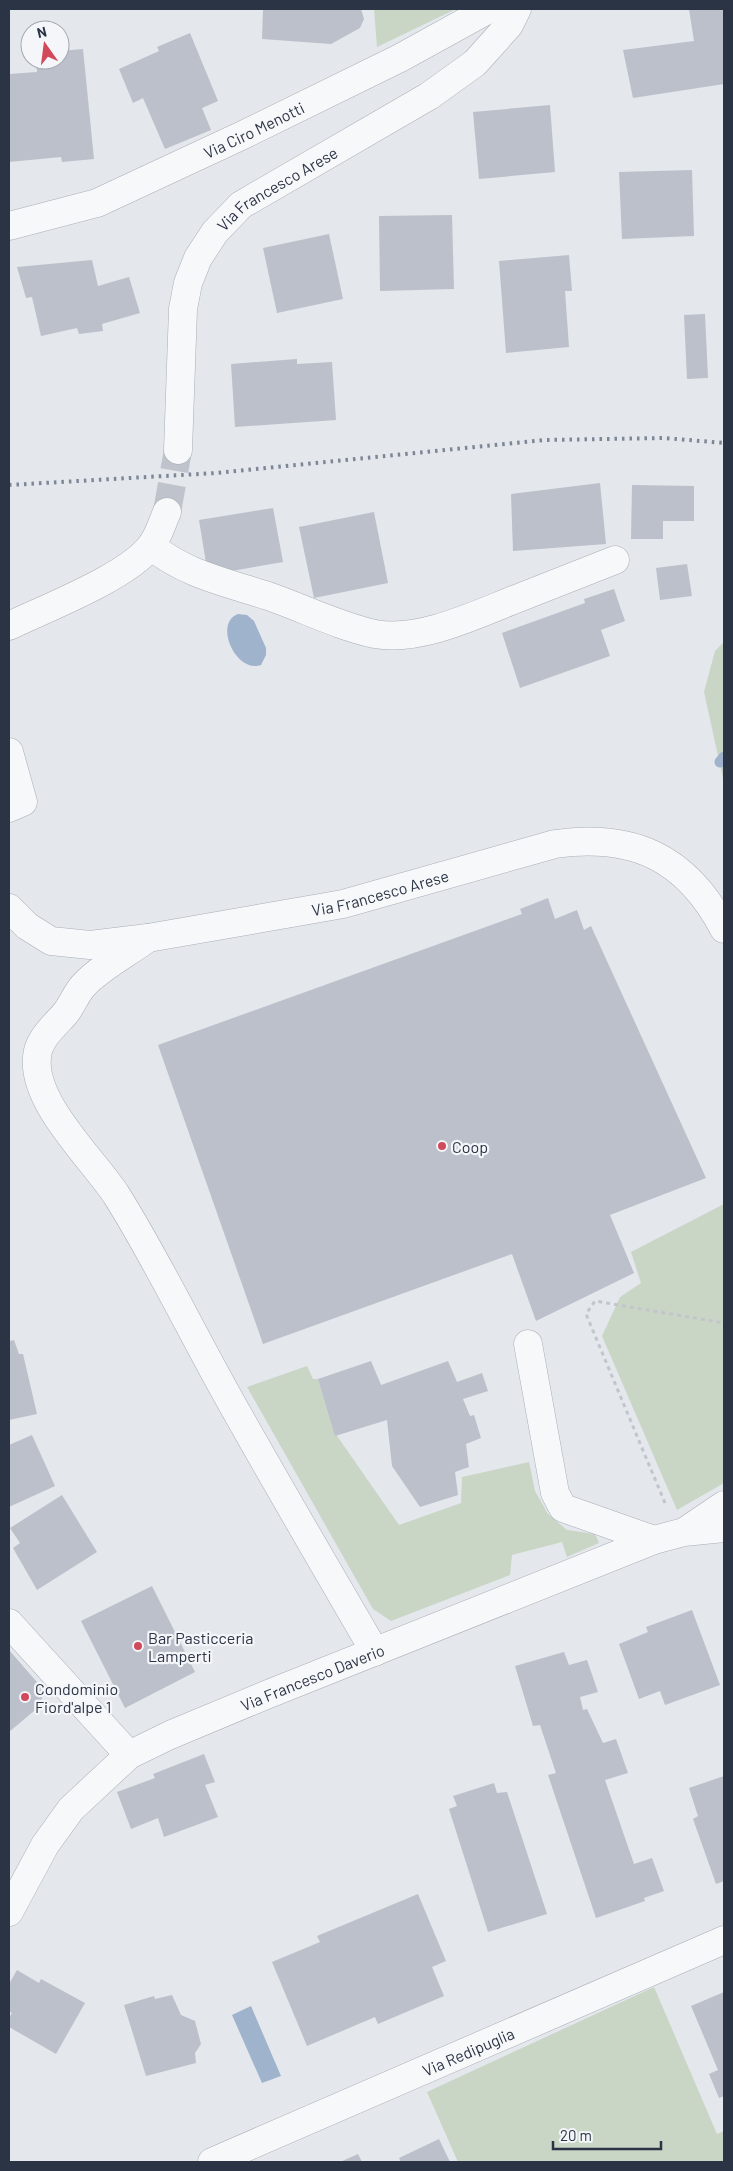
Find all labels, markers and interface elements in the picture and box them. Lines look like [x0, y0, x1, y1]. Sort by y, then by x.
north arrow [20, 20, 70, 70]
text: N [35, 23, 48, 41]
street label: Via Ciro Menotti [200, 97, 307, 162]
street label: Via Francesco Arese [212, 142, 340, 234]
street label: Via Francesco Arese [310, 865, 451, 919]
place label: Coop [452, 1137, 488, 1156]
marker: Coop [436, 1140, 448, 1152]
place label: Bar Pasticceria Lamperti [148, 1628, 253, 1665]
street label: Via Francesco Daverio [237, 1639, 387, 1714]
marker: Bar Pasticceria Lamperti [132, 1640, 144, 1652]
place label: Condominio Fiord'alpe 1 [35, 1679, 118, 1716]
marker: Condominio Fiord'alpe 1 [19, 1691, 31, 1703]
street label: Via Redipuglia [419, 2023, 517, 2079]
scale bar [553, 2118, 660, 2150]
text: 20 m [560, 2126, 592, 2144]

